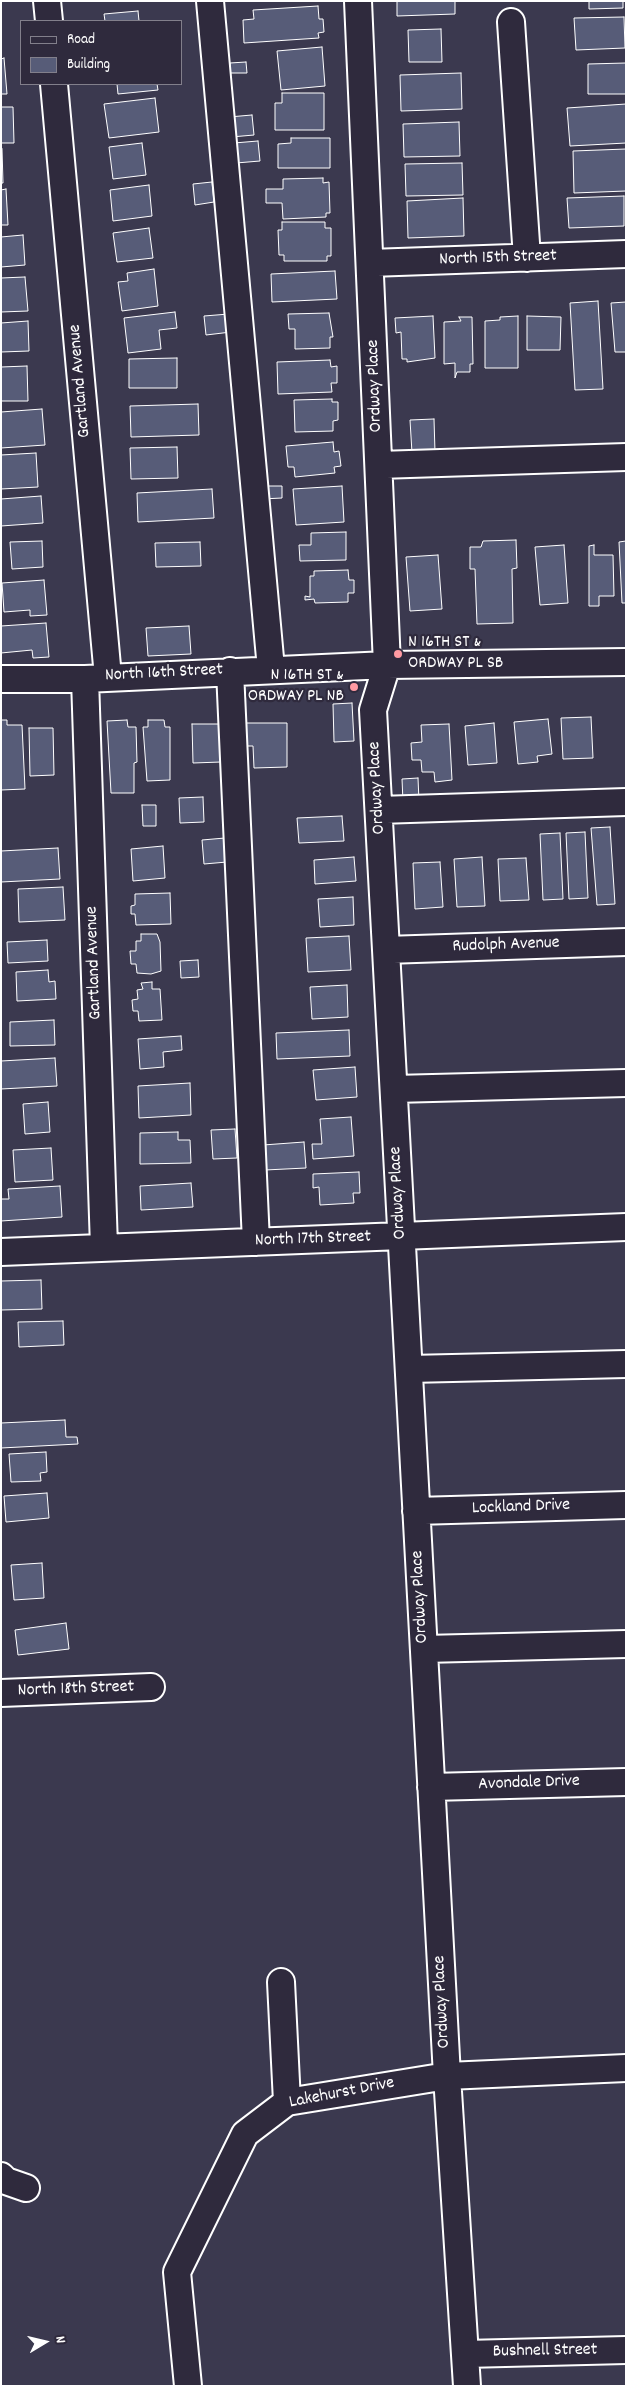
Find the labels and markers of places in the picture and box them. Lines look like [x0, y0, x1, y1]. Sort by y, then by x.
place label: N 16TH ST & ORDWAY PL SB [408, 633, 503, 676]
marker: N 16TH ST & ORDWAY PL SB [392, 648, 404, 660]
place label: N 16TH ST & ORDWAY PL NB [248, 666, 344, 709]
marker: N 16TH ST & ORDWAY PL NB [348, 681, 360, 693]

